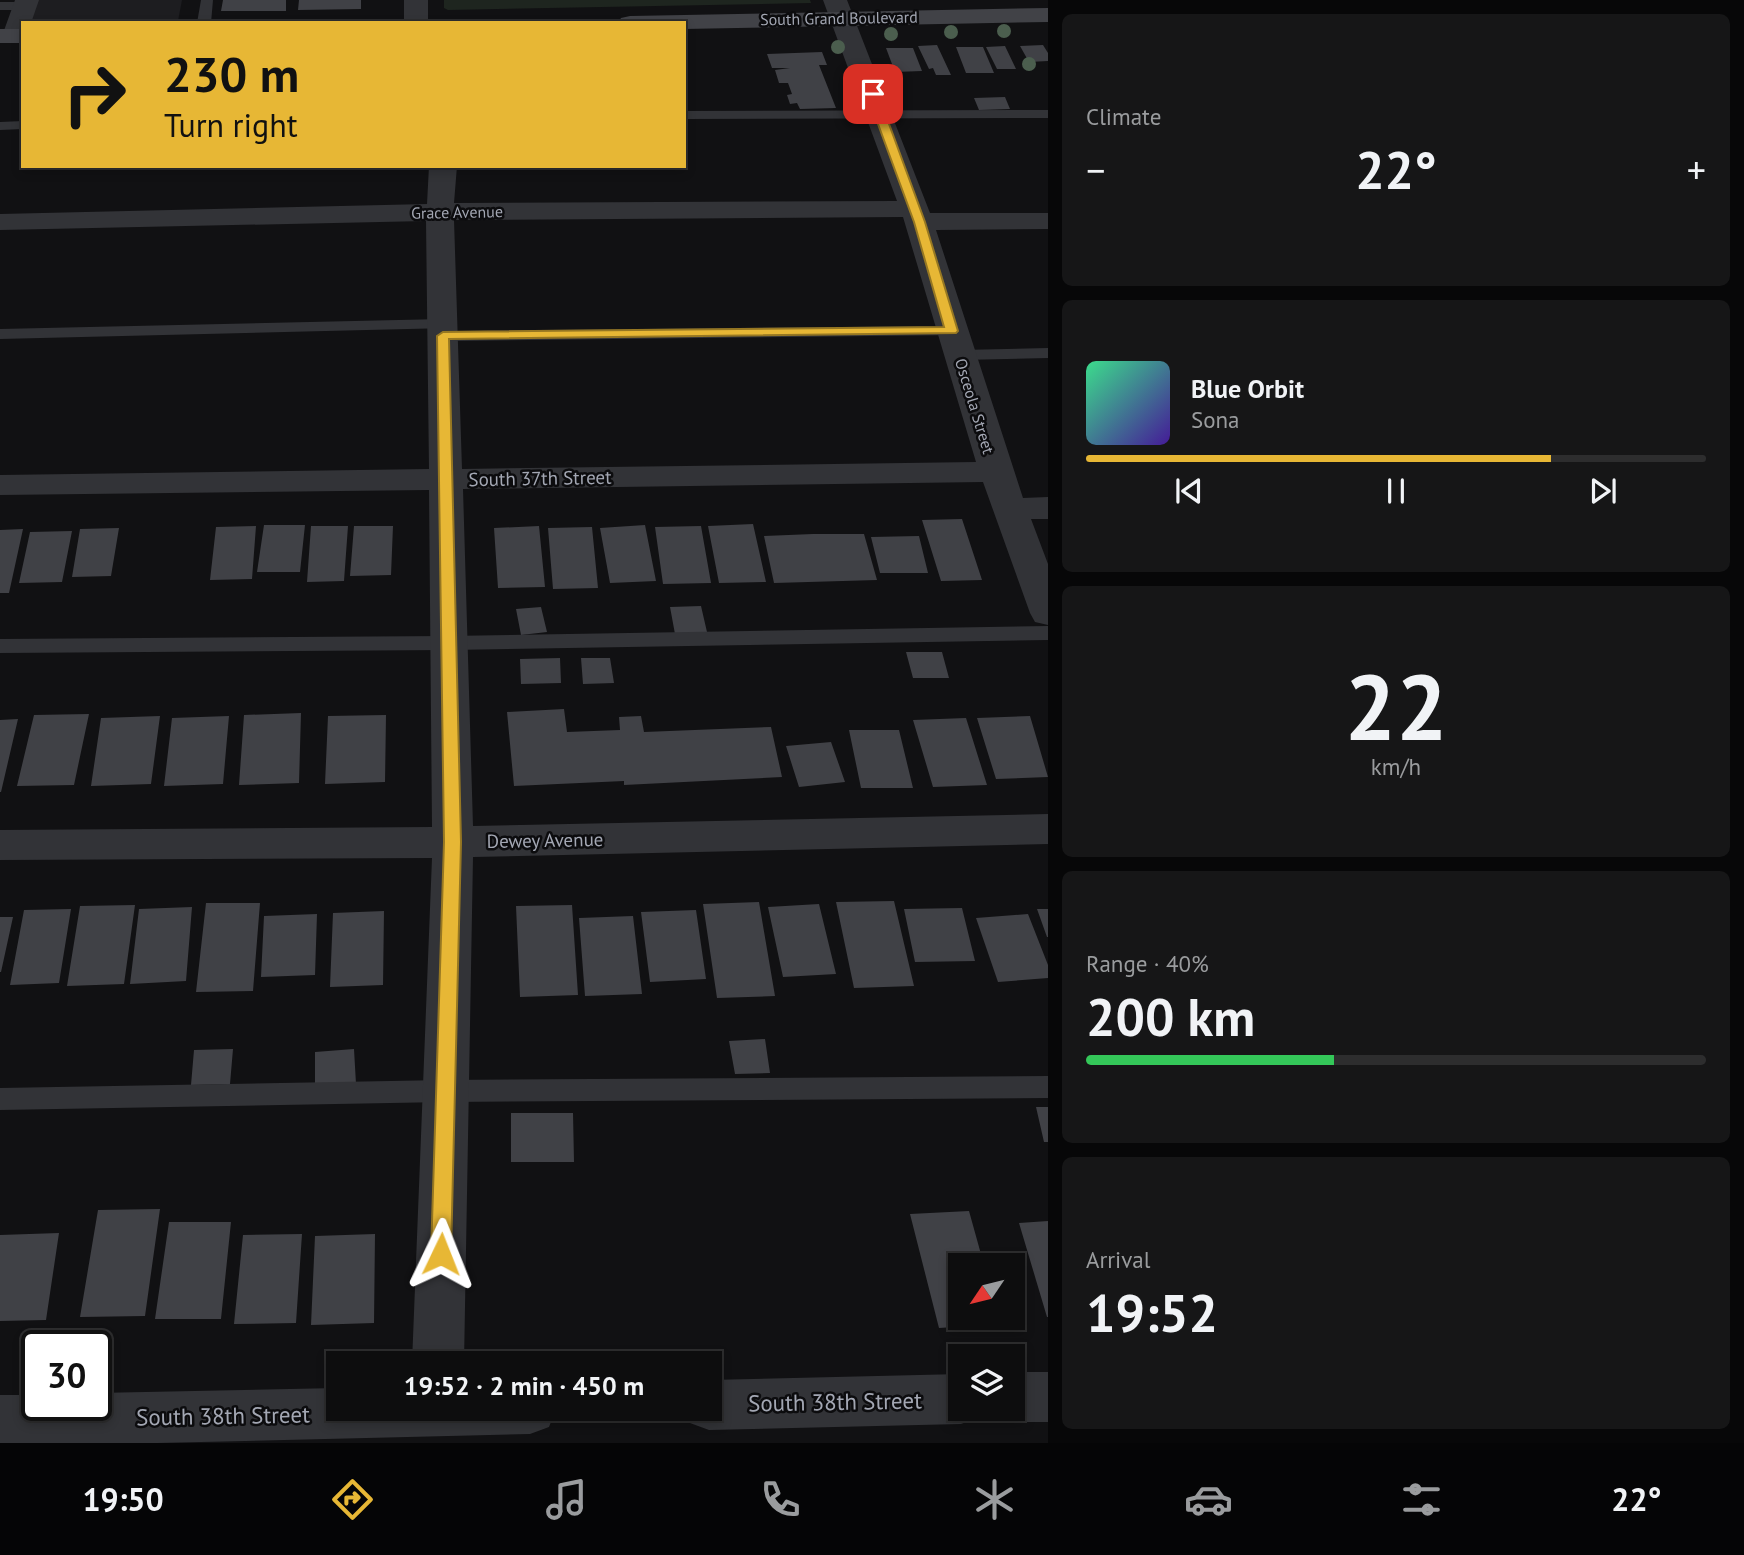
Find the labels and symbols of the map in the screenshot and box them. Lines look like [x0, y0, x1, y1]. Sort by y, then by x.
street label: South Grand Boulevard [760, 7, 918, 29]
pin [843, 64, 903, 124]
street label: Grace Avenue [411, 201, 503, 223]
street label: Osceola Street [951, 356, 999, 457]
street label: South 37th Street [468, 465, 612, 491]
street label: Dewey Avenue [486, 827, 604, 853]
position arrow [404, 1217, 478, 1291]
north arrow [948, 1253, 1026, 1330]
speed limit sign: 30 [21, 1330, 112, 1421]
street label: South 38th Street [748, 1385, 922, 1418]
street label: South 38th Street [136, 1399, 310, 1432]

